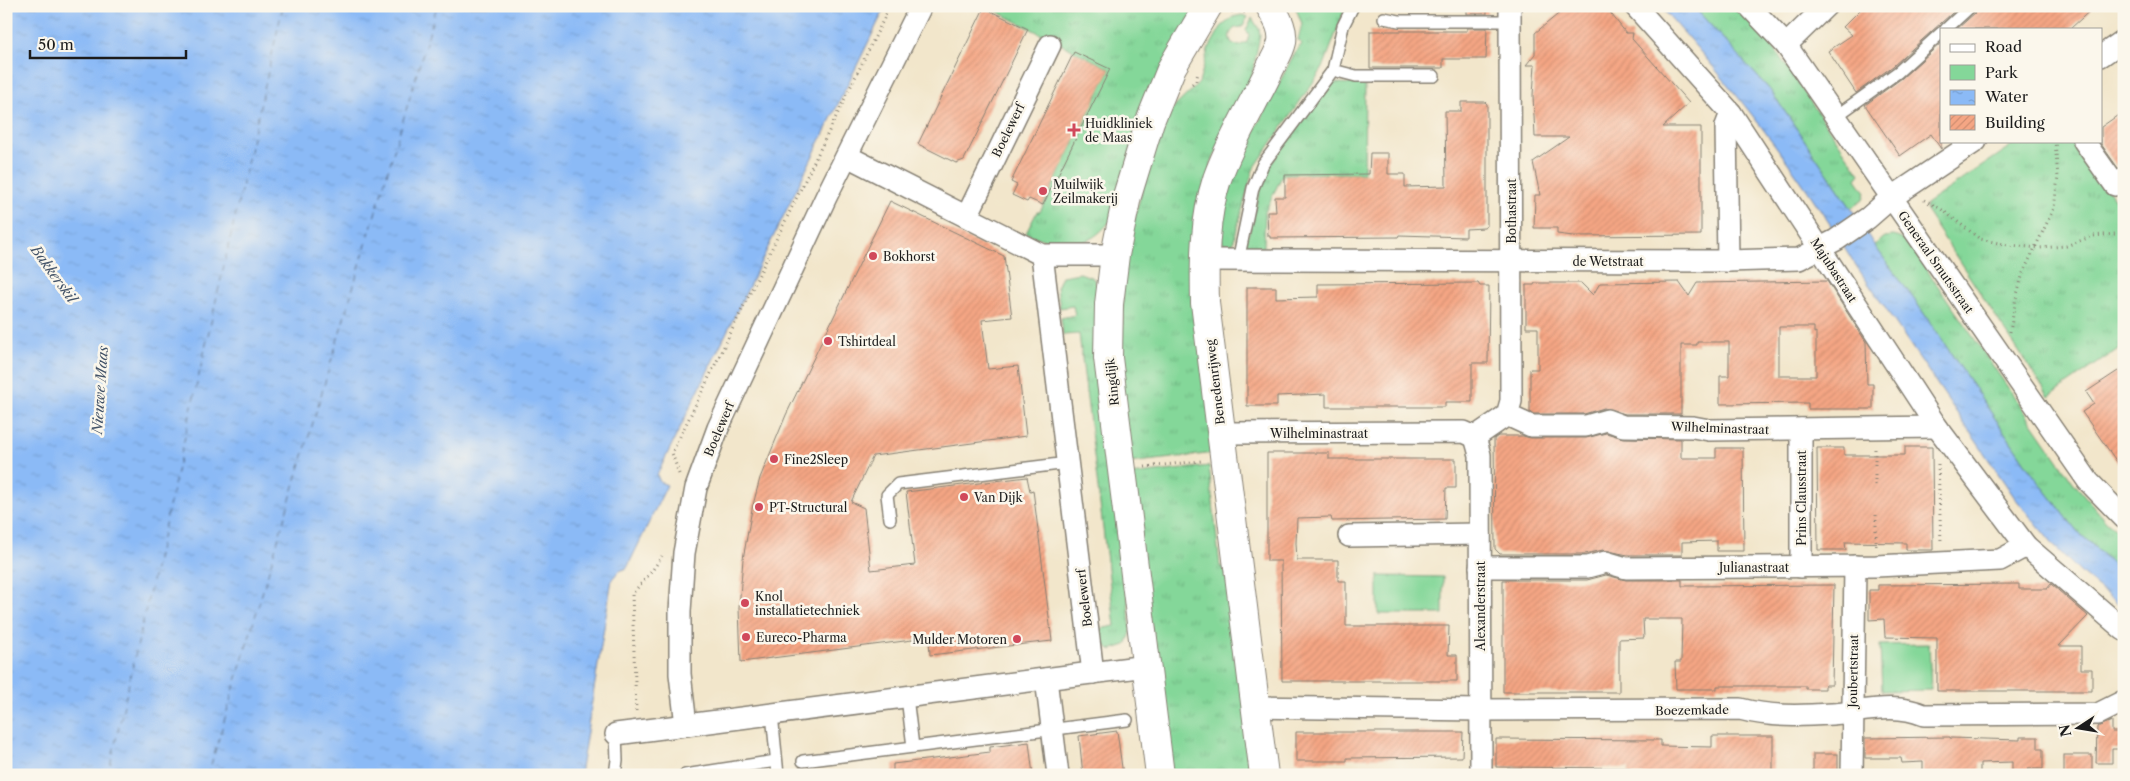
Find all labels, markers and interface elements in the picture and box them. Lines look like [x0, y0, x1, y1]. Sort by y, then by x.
scale bar [30, 28, 186, 60]
legend [1940, 28, 2102, 142]
text: 50 m [38, 35, 74, 54]
text: Road [1985, 37, 2022, 56]
text: Park [1985, 63, 2019, 82]
text: Water [1984, 87, 2029, 106]
street label: Boelewerf [988, 99, 1028, 159]
text: Building [1985, 113, 2045, 132]
place label: Huidkliniek de Maas [1085, 116, 1153, 145]
marker: Huidkliniek de Maas [1067, 123, 1081, 137]
place label: Muilwijk Zeilmakerij [1053, 177, 1118, 206]
street label: Bothastraat [1504, 178, 1519, 244]
marker: Muilwijk Zeilmakerij [1037, 185, 1049, 197]
street label: Generaal Smutsstraat [1895, 208, 1977, 317]
street label: Majubastraat [1808, 235, 1861, 306]
water label: Bakkerskil [26, 241, 82, 308]
place label: Bokhorst [883, 249, 936, 264]
marker: Bokhorst [867, 250, 879, 262]
street label: de Wetstraat [1572, 254, 1644, 269]
place label: Tshirtdeal [838, 334, 896, 349]
marker: Tshirtdeal [822, 335, 834, 347]
street label: Benedenrijweg [1202, 338, 1228, 425]
water label: Nieuwe Maas [88, 344, 112, 436]
street label: Ringdijk [1102, 357, 1122, 406]
street label: Boelewerf [701, 398, 738, 459]
street label: Wilhelminastraat [1670, 419, 1770, 437]
street label: Wilhelminastraat [1269, 426, 1369, 441]
street label: Prins Clausstraat [1794, 449, 1809, 546]
place label: Fine2Sleep [784, 452, 848, 467]
marker: Fine2Sleep [768, 453, 780, 465]
place label: Van Dijk [973, 490, 1023, 505]
marker: Van Dijk [958, 491, 970, 503]
place label: PT-Structural [769, 500, 848, 515]
marker: PT-Structural [753, 501, 765, 513]
street label: Alexanderstraat [1473, 560, 1488, 652]
street label: Julianastraat [1717, 560, 1790, 575]
street label: Boelewerf [1073, 566, 1095, 628]
place label: Knol installatietechniek [755, 589, 861, 618]
marker: Knol installatietechniek [739, 597, 751, 609]
place label: Eureco-Pharma [756, 630, 847, 645]
marker: Eureco-Pharma [740, 631, 752, 643]
place label: Mulder Motoren [912, 632, 1007, 647]
marker: Mulder Motoren [1011, 633, 1023, 645]
street label: Joubertstraat [1845, 633, 1861, 710]
street label: Boezemkade [1655, 702, 1729, 718]
north arrow [2052, 704, 2102, 754]
text: N [2055, 723, 2075, 739]

